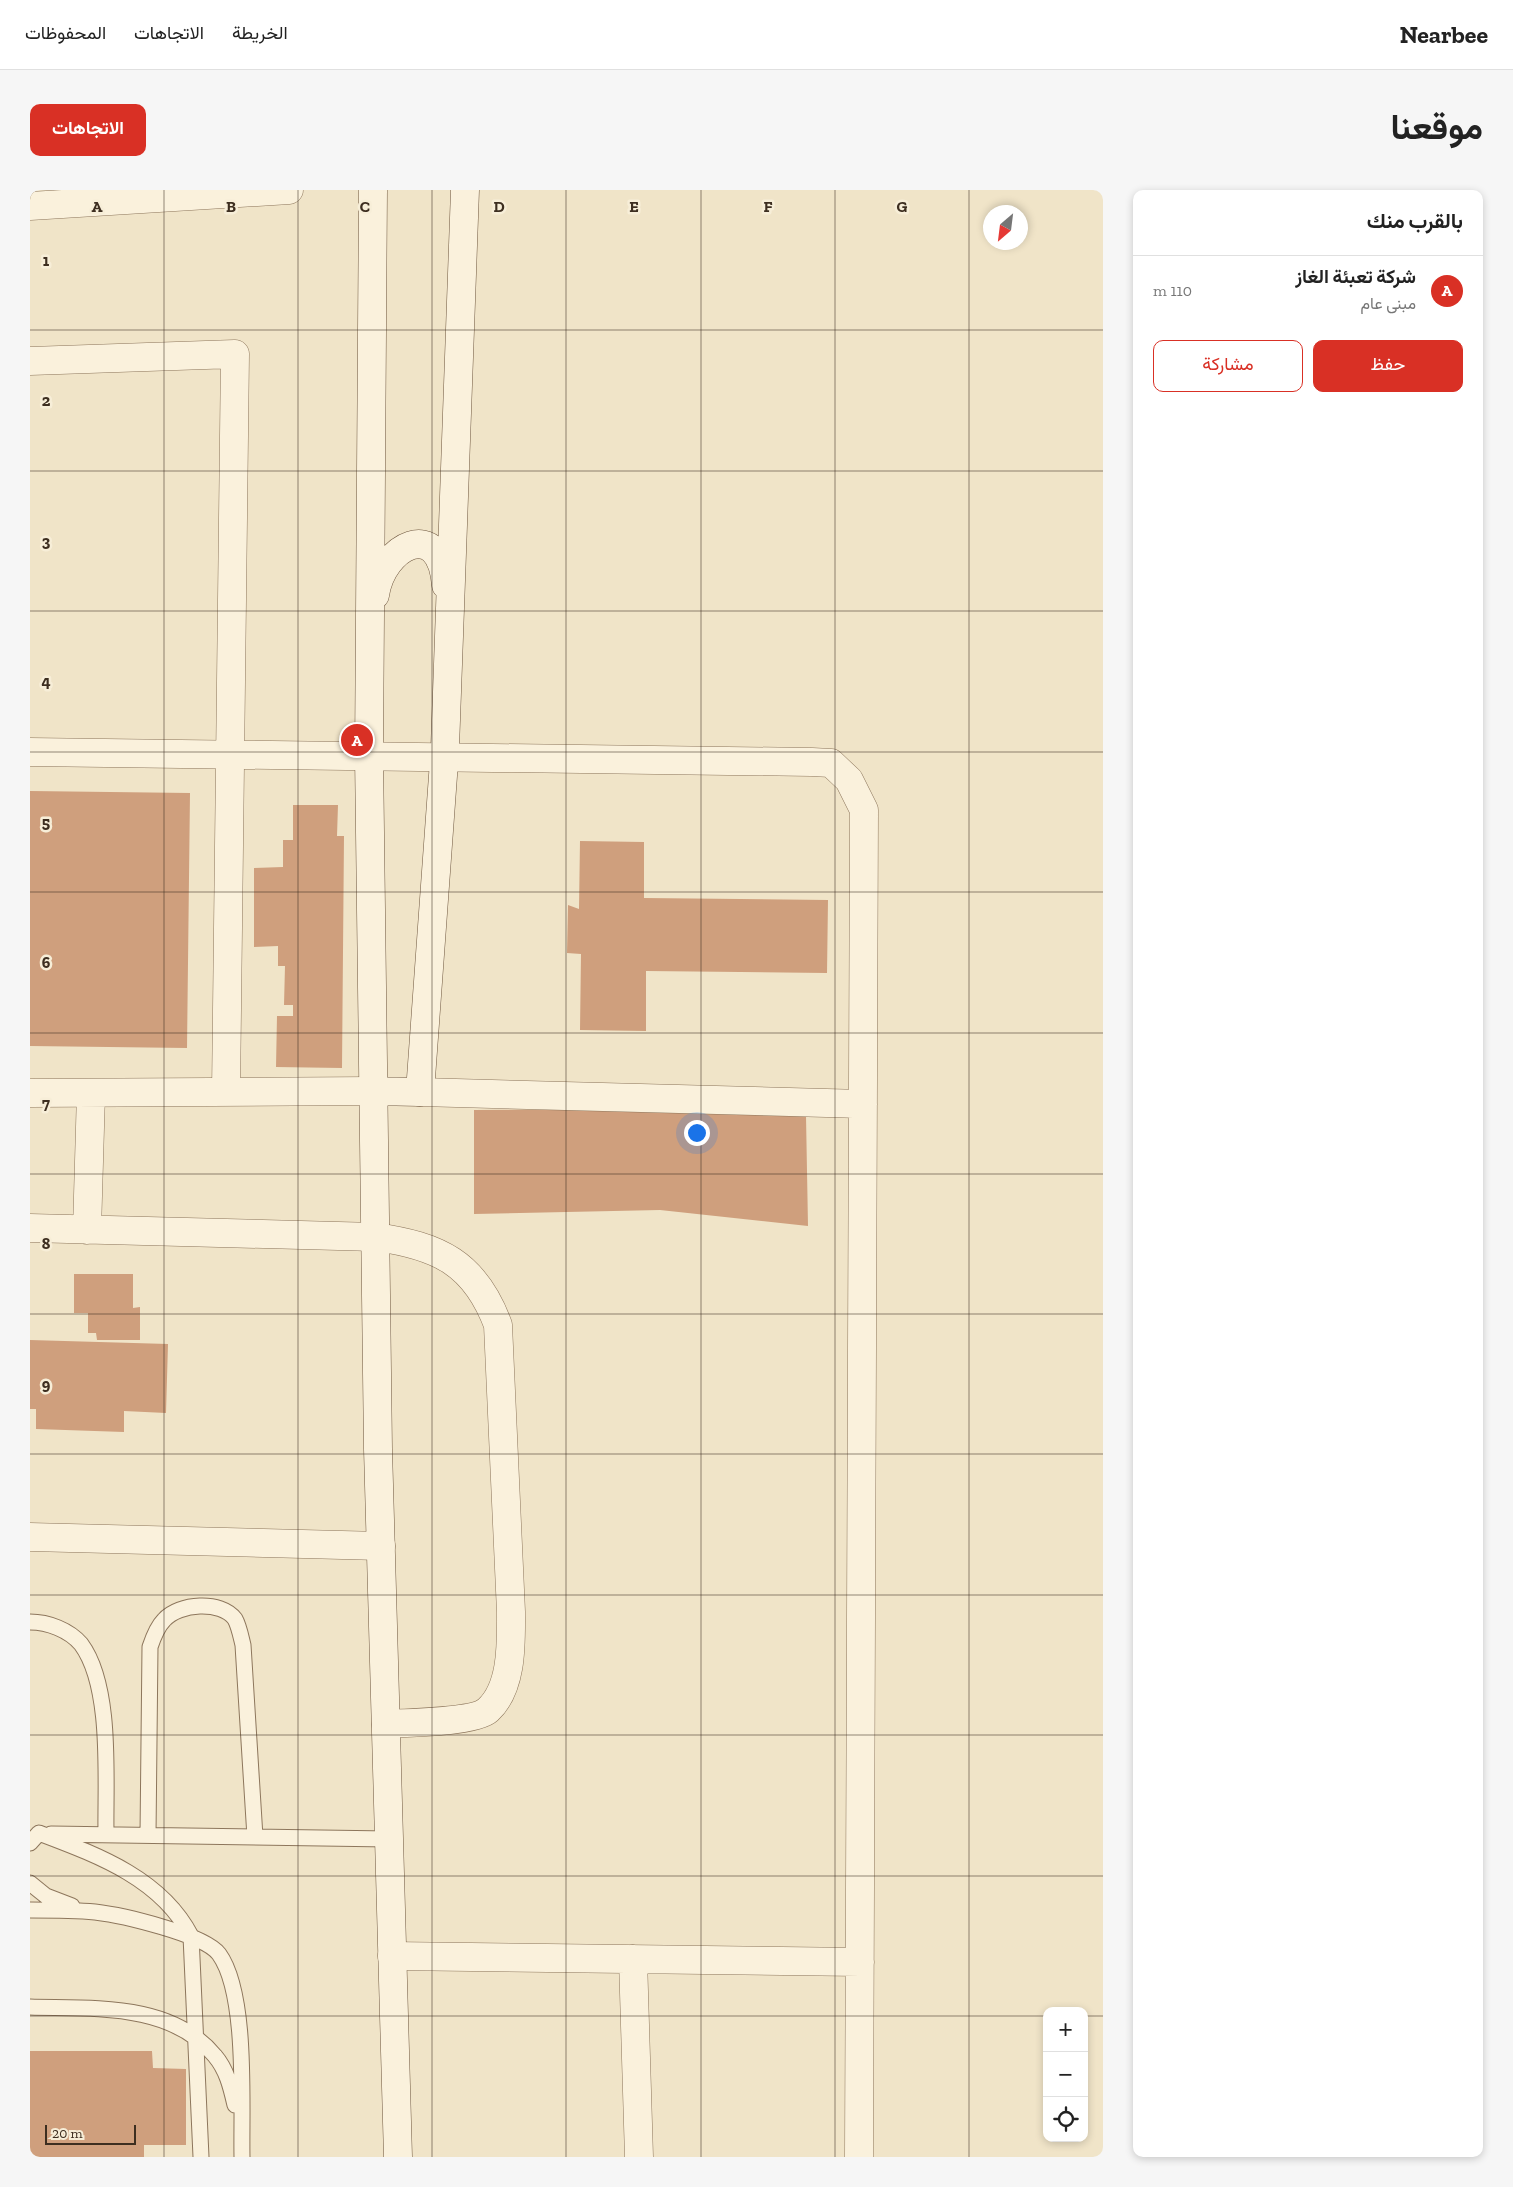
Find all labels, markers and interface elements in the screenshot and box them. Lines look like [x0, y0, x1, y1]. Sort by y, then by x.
text: Nearbee [1400, 20, 1488, 49]
text: المحفوظات [25, 22, 106, 44]
text: الاتجاهات [134, 22, 204, 44]
text: الخريطة [232, 22, 288, 44]
button: الاتجاهات [30, 104, 146, 156]
text: موقعنا [1390, 106, 1483, 148]
text: A [92, 197, 103, 216]
text: B [226, 197, 236, 216]
text: C [360, 197, 370, 216]
text: D [493, 197, 505, 216]
text: E [629, 197, 639, 216]
text: F [763, 197, 773, 216]
text: G [897, 197, 908, 216]
north arrow [983, 205, 1028, 250]
text: بالقرب منك [1367, 208, 1463, 233]
text: 1 [43, 251, 50, 270]
text: شركة تعبئة الغاز [1295, 265, 1416, 288]
text: 110 m [1153, 281, 1192, 300]
text: A [1442, 281, 1453, 300]
text: مبنى عام [1360, 294, 1416, 313]
button: مشاركة [1153, 340, 1303, 392]
button: حفظ [1313, 340, 1463, 392]
text: 2 [42, 391, 51, 410]
text: 3 [42, 532, 51, 551]
text: 4 [41, 672, 51, 691]
pin: A [341, 721, 373, 759]
text: 5 [42, 813, 50, 832]
text: 6 [42, 953, 51, 972]
text: 7 [42, 1094, 50, 1113]
your location [684, 1120, 710, 1146]
text: 8 [42, 1234, 51, 1253]
text: 9 [42, 1375, 51, 1394]
map controls [1043, 2007, 1088, 2142]
button: + [1043, 2007, 1088, 2052]
button: − [1043, 2052, 1088, 2097]
button: locate [1043, 2097, 1088, 2142]
scale bar [45, 2122, 136, 2145]
text: 20 m [52, 2125, 83, 2142]

